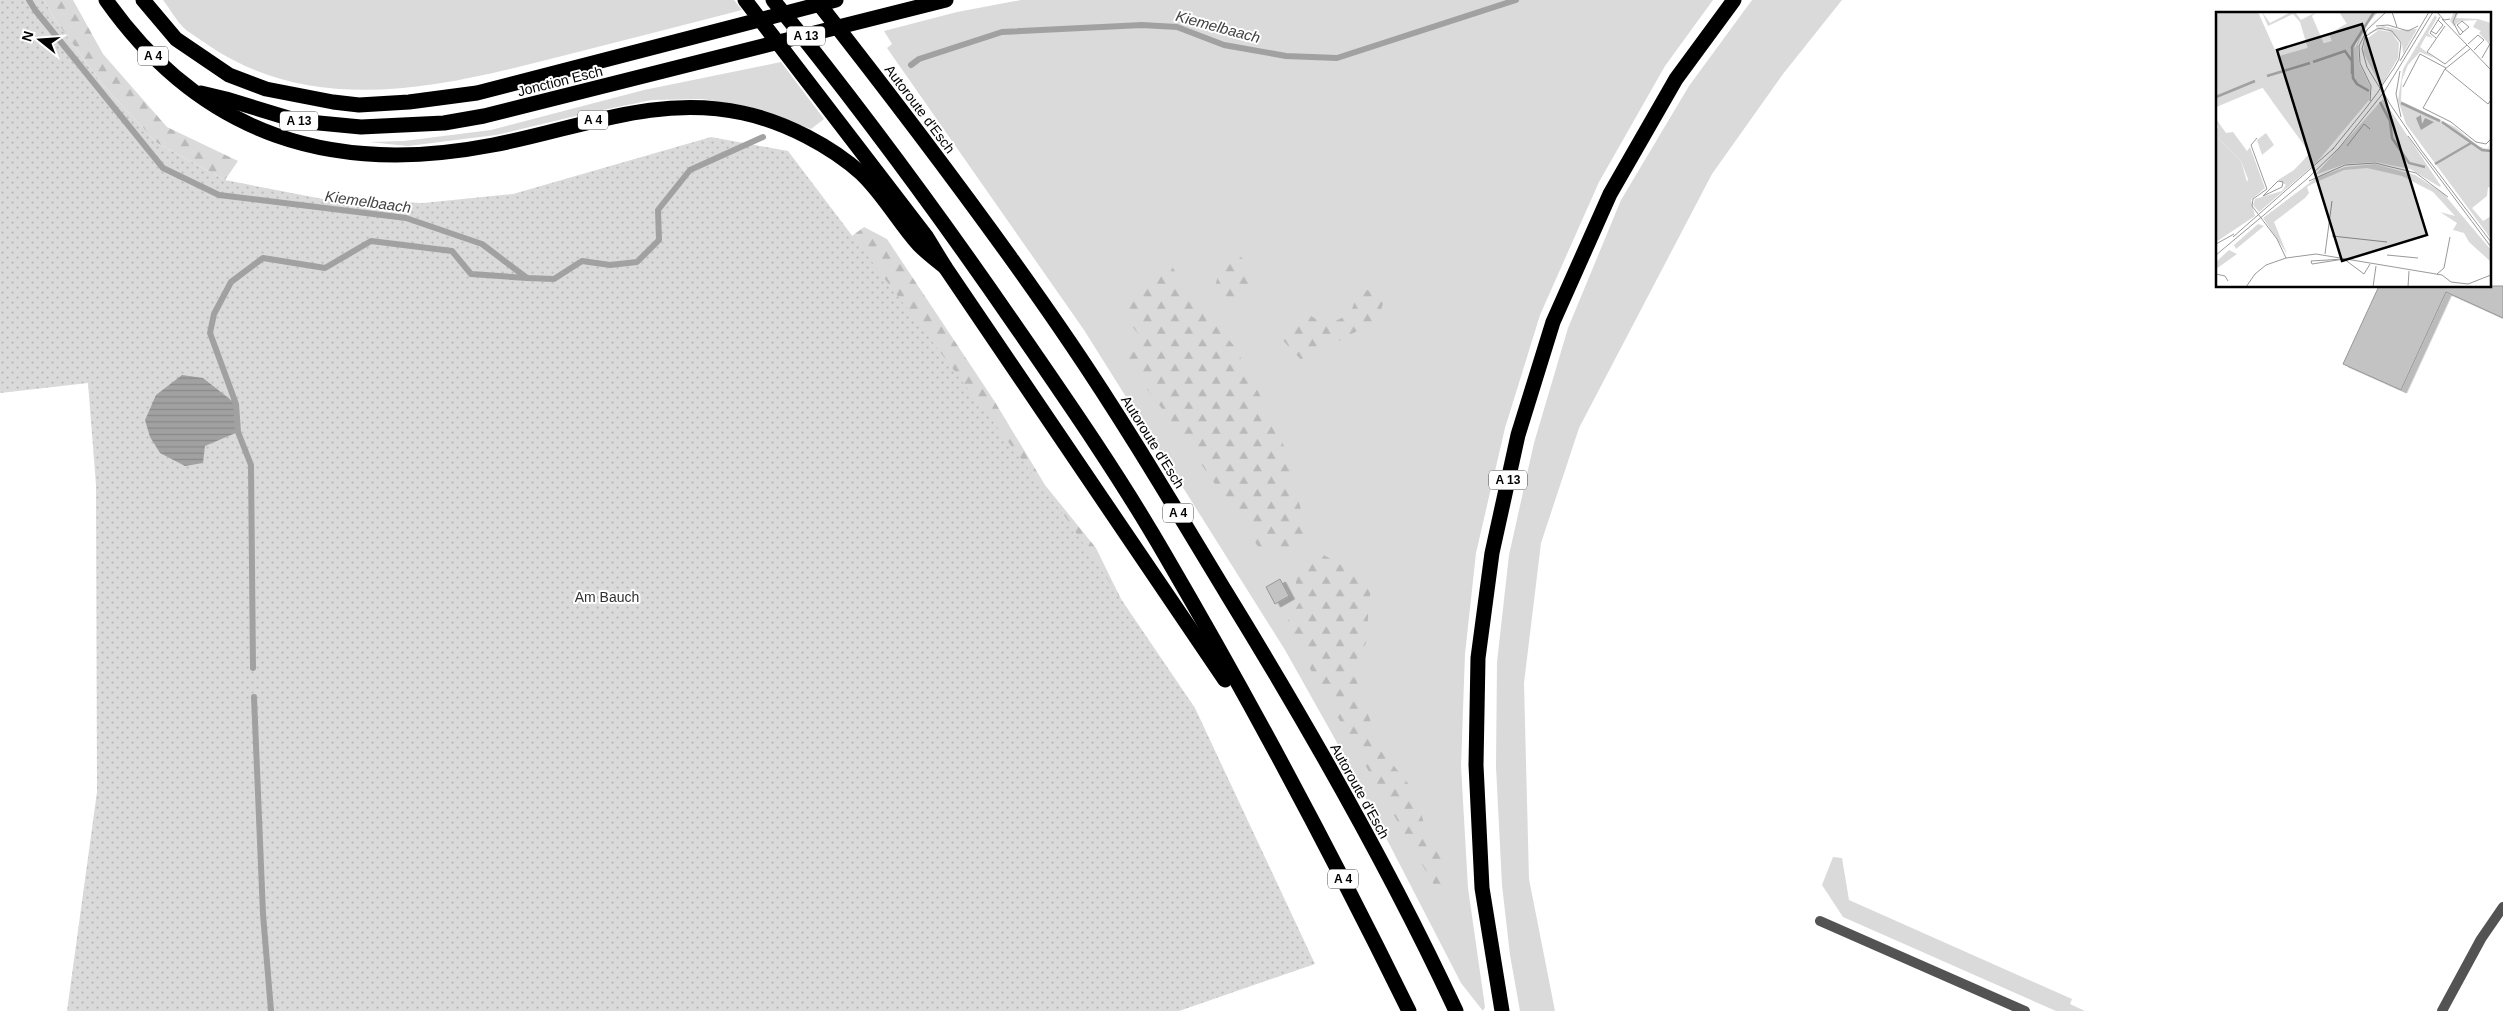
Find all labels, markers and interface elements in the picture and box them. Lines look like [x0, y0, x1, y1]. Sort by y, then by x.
water label: Kiemelbaach [1174, 7, 1262, 46]
inset map [2216, 12, 2490, 288]
north arrow [15, 15, 65, 65]
road number: A 13 [787, 27, 825, 46]
text: N [18, 29, 37, 43]
road number: A 4 [138, 46, 168, 66]
street label: Autoroute d'Esch [882, 62, 958, 156]
street label: Jonction Esch [516, 63, 604, 99]
road number: A 4 [578, 110, 608, 130]
road number: A 13 [280, 112, 318, 130]
water label: Kiemelbaach [324, 187, 412, 216]
street label: Autoroute d'Esch [1118, 393, 1188, 491]
road number: A 13 [1489, 470, 1527, 490]
road number: A 4 [1163, 503, 1193, 522]
park label: Am Bauch [575, 589, 639, 605]
street label: Autoroute d'Esch [1327, 741, 1393, 841]
road number: A 4 [1328, 870, 1358, 889]

